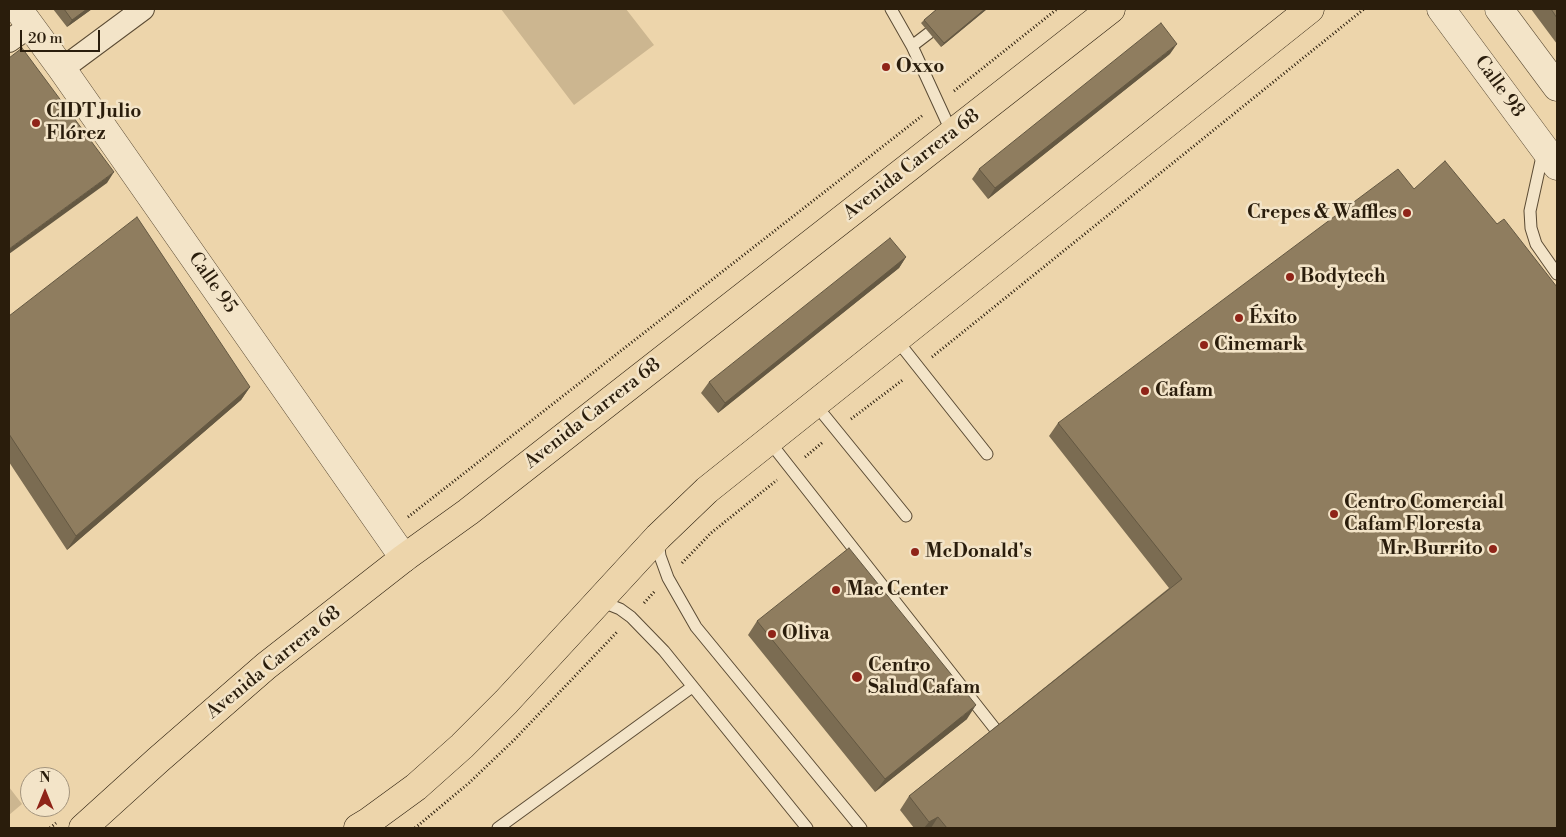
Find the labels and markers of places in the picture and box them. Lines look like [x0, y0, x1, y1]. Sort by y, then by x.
place label: Oxxo [896, 56, 944, 78]
marker: Oxxo [880, 61, 892, 73]
place label: CIDT Julio Flórez [46, 101, 141, 145]
marker: CIDT Julio Flórez [30, 117, 42, 129]
place label: Crepes & Waffles [1247, 202, 1397, 224]
marker: Crepes & Waffles [1401, 207, 1413, 219]
place label: Bodytech [1300, 266, 1385, 288]
marker: Bodytech [1284, 271, 1296, 283]
place label: Éxito [1249, 307, 1297, 329]
marker: Éxito [1233, 312, 1245, 324]
place label: Cinemark [1214, 334, 1304, 356]
marker: Cinemark [1198, 339, 1210, 351]
place label: Cafam [1155, 380, 1213, 402]
marker: Cafam [1139, 385, 1151, 397]
place label: Centro Comercial Cafam Floresta [1344, 492, 1504, 536]
marker: Centro Comercial Cafam Floresta [1328, 508, 1340, 520]
place label: Mr. Burrito [1379, 538, 1483, 560]
place label: McDonald's [925, 541, 1032, 563]
marker: Mr. Burrito [1487, 543, 1499, 555]
marker: McDonald's [909, 546, 921, 558]
place label: Mac Center [846, 579, 949, 601]
marker: Mac Center [830, 584, 842, 596]
place label: Oliva [782, 623, 830, 645]
marker: Oliva [766, 628, 778, 640]
place label: Centro Salud Cafam [868, 655, 980, 699]
marker: Centro Salud Cafam [850, 670, 864, 684]

